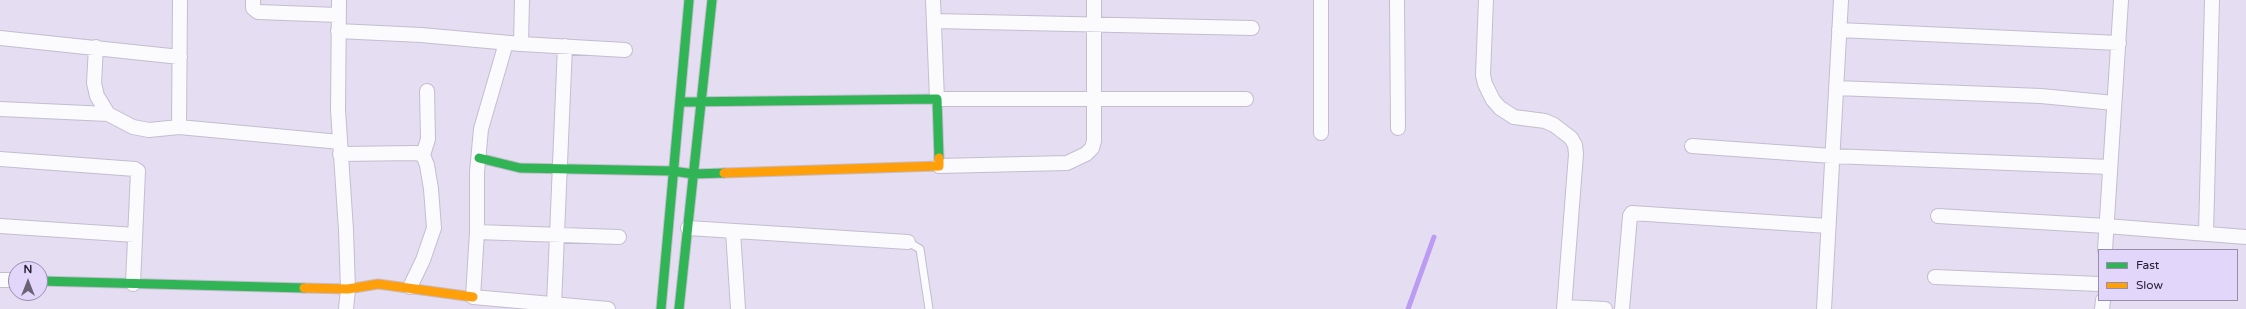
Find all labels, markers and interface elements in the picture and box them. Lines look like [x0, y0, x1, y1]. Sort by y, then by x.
legend [2098, 249, 2238, 301]
text: Fast [2136, 258, 2159, 272]
north arrow [8, 261, 48, 301]
text: N [24, 263, 32, 276]
text: Slow [2136, 278, 2163, 292]

